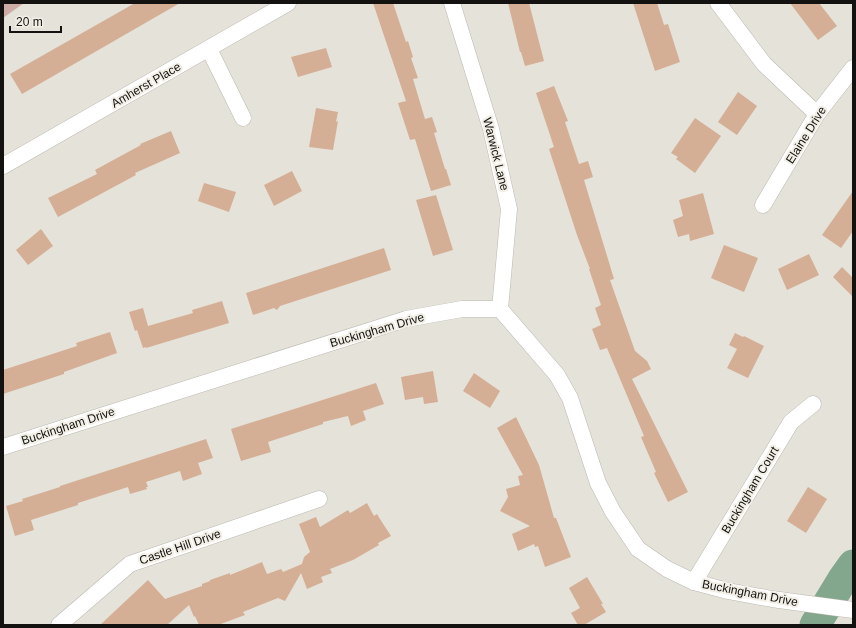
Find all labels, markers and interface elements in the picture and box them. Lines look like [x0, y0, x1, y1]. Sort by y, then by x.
scale bar [10, 8, 61, 34]
text: 20 m [16, 15, 43, 29]
street label: Amherst Place [109, 59, 184, 111]
street label: Elaine Drive [783, 104, 829, 166]
street label: Warwick Lane [480, 116, 512, 192]
street label: Buckingham Drive [328, 310, 426, 350]
street label: Buckingham Drive [20, 404, 117, 448]
street label: Buckingham Court [719, 444, 782, 536]
street label: Castle Hill Drive [137, 526, 223, 568]
street label: Buckingham Drive [701, 577, 799, 609]

